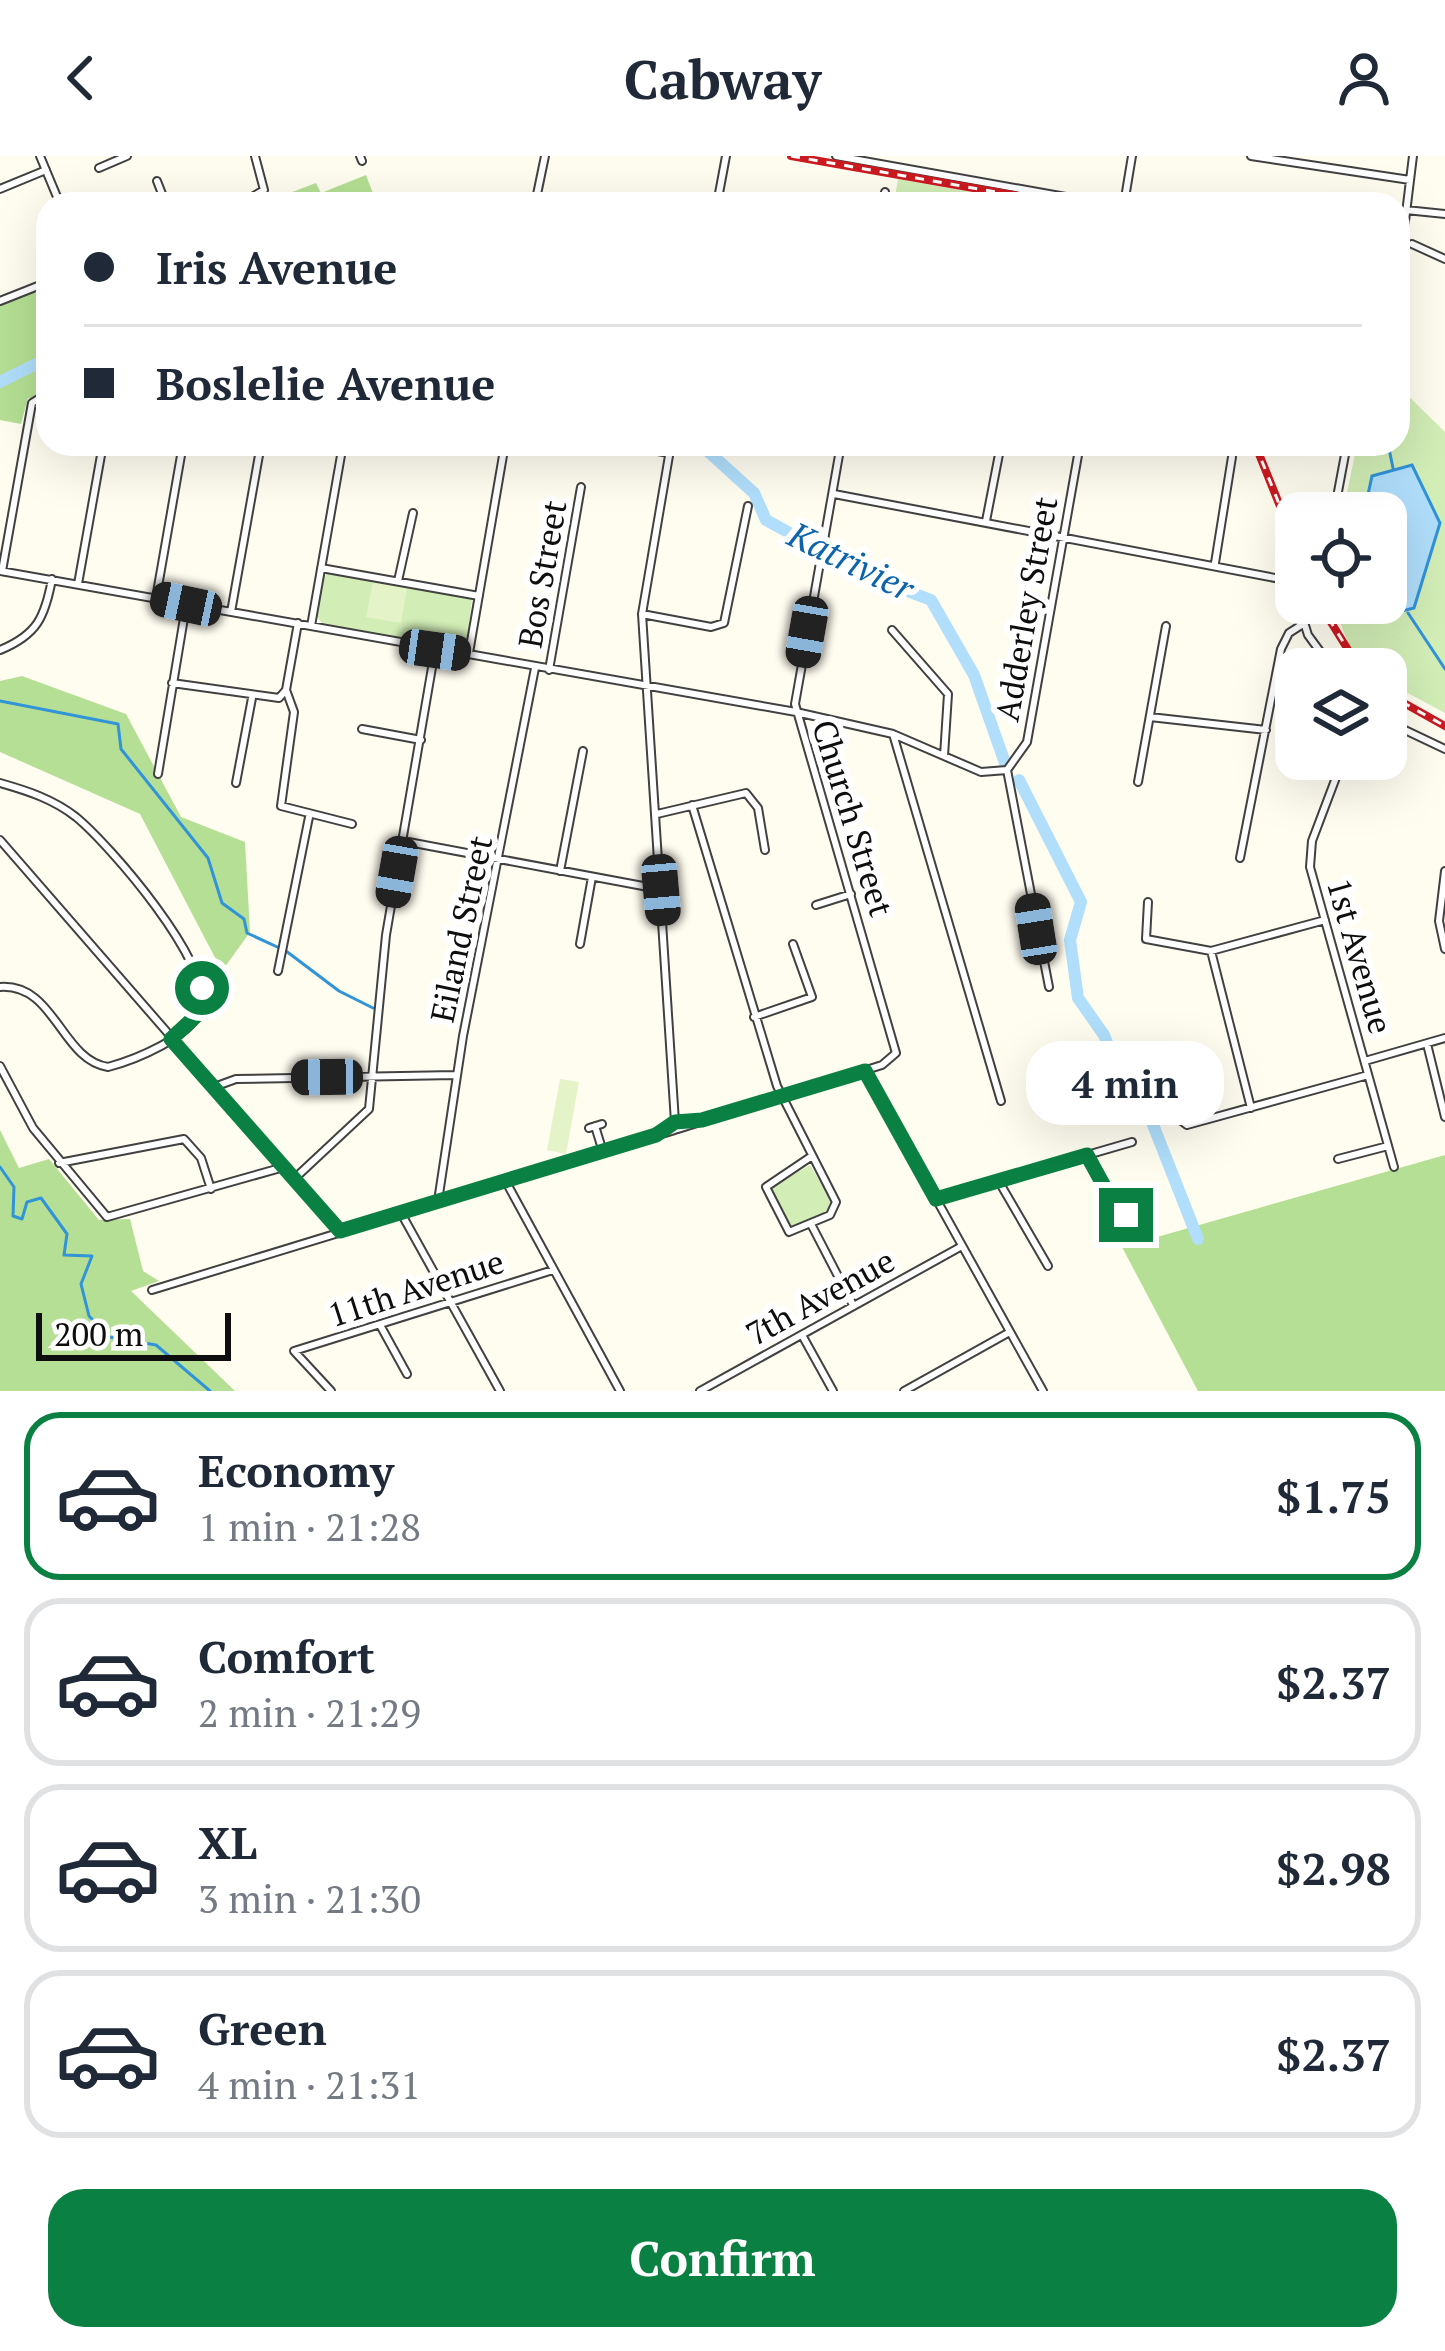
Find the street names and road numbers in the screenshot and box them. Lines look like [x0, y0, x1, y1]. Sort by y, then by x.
street label: Adderley Street [985, 493, 1066, 724]
street label: Bos Street [507, 497, 576, 651]
street label: Church Street [803, 714, 904, 921]
street label: Eiland Street [420, 832, 501, 1026]
street label: 1st Avenue [1318, 873, 1403, 1038]
street label: 7th Avenue [738, 1238, 902, 1355]
street label: 11th Avenue [323, 1239, 509, 1336]

